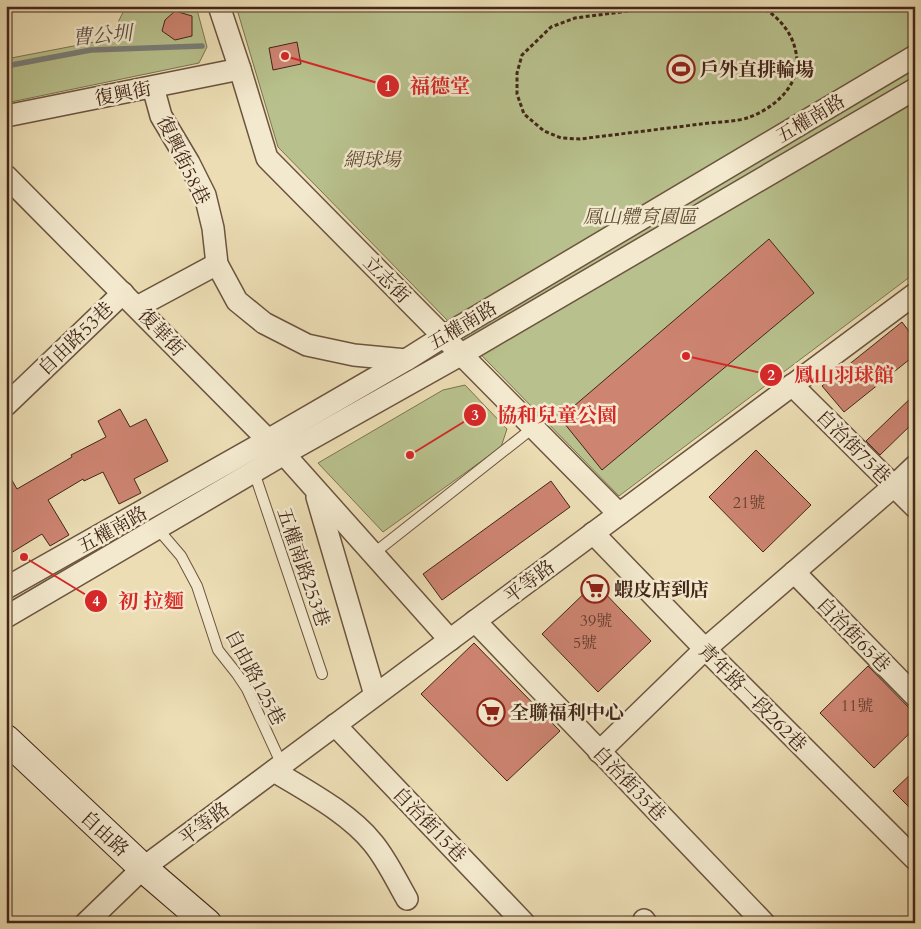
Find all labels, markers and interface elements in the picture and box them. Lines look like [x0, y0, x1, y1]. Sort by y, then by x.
water label: 曹公圳 [71, 19, 136, 52]
sports icon: 戶外直排輪場 [666, 54, 696, 84]
place label: 戶外直排輪場 [700, 57, 814, 83]
callout: 福德堂 [375, 69, 480, 104]
text: 福德堂 [410, 73, 470, 100]
street label: 復興街 [93, 76, 154, 112]
text: 1 [384, 76, 392, 96]
street label: 五權南路 [771, 88, 850, 150]
street label: 復興街58巷 [150, 112, 216, 209]
park label: 網球場 [343, 147, 402, 173]
park label: 鳳山體育園區 [583, 204, 699, 230]
street label: 立志街 [357, 250, 416, 309]
street label: 五權南路 [423, 295, 502, 357]
street label: 自由路53巷 [32, 296, 119, 381]
street label: 復華街 [132, 303, 190, 362]
callout: 鳳山羽球館 [759, 357, 904, 392]
text: 鳳山羽球館 [794, 362, 894, 389]
text: 2 [767, 365, 775, 385]
callout: 協和兒童公園 [462, 397, 627, 432]
text: 協和兒童公園 [497, 402, 617, 429]
street label: 自治街75巷 [810, 404, 896, 490]
text: 3 [471, 405, 479, 425]
house number: 21號 [733, 492, 765, 514]
street label: 五權南路 [73, 500, 152, 560]
street label: 五權南路253巷 [271, 504, 336, 630]
street label: 平等路 [499, 554, 560, 609]
supermarket icon: 蝦皮店到店 [580, 574, 610, 604]
place label: 蝦皮店到店 [614, 577, 709, 603]
callout: 初 拉麵 [84, 583, 194, 618]
text: 初 拉麵 [118, 588, 184, 615]
text: 4 [92, 591, 100, 611]
street label: 自治街65巷 [811, 591, 896, 678]
house number: 39號 [580, 610, 612, 632]
street label: 自由路125巷 [219, 625, 291, 730]
house number: 5號 [573, 632, 597, 654]
street label: 青年路一段262巷 [692, 638, 812, 758]
house number: 11號 [841, 695, 873, 717]
supermarket icon: 全聯福利中心 [476, 697, 506, 727]
place label: 全聯福利中心 [510, 700, 624, 726]
street label: 自治街35巷 [587, 740, 672, 827]
street label: 自治街15巷 [387, 781, 472, 868]
street label: 平等路 [174, 796, 235, 851]
street label: 自由路 [75, 805, 134, 863]

